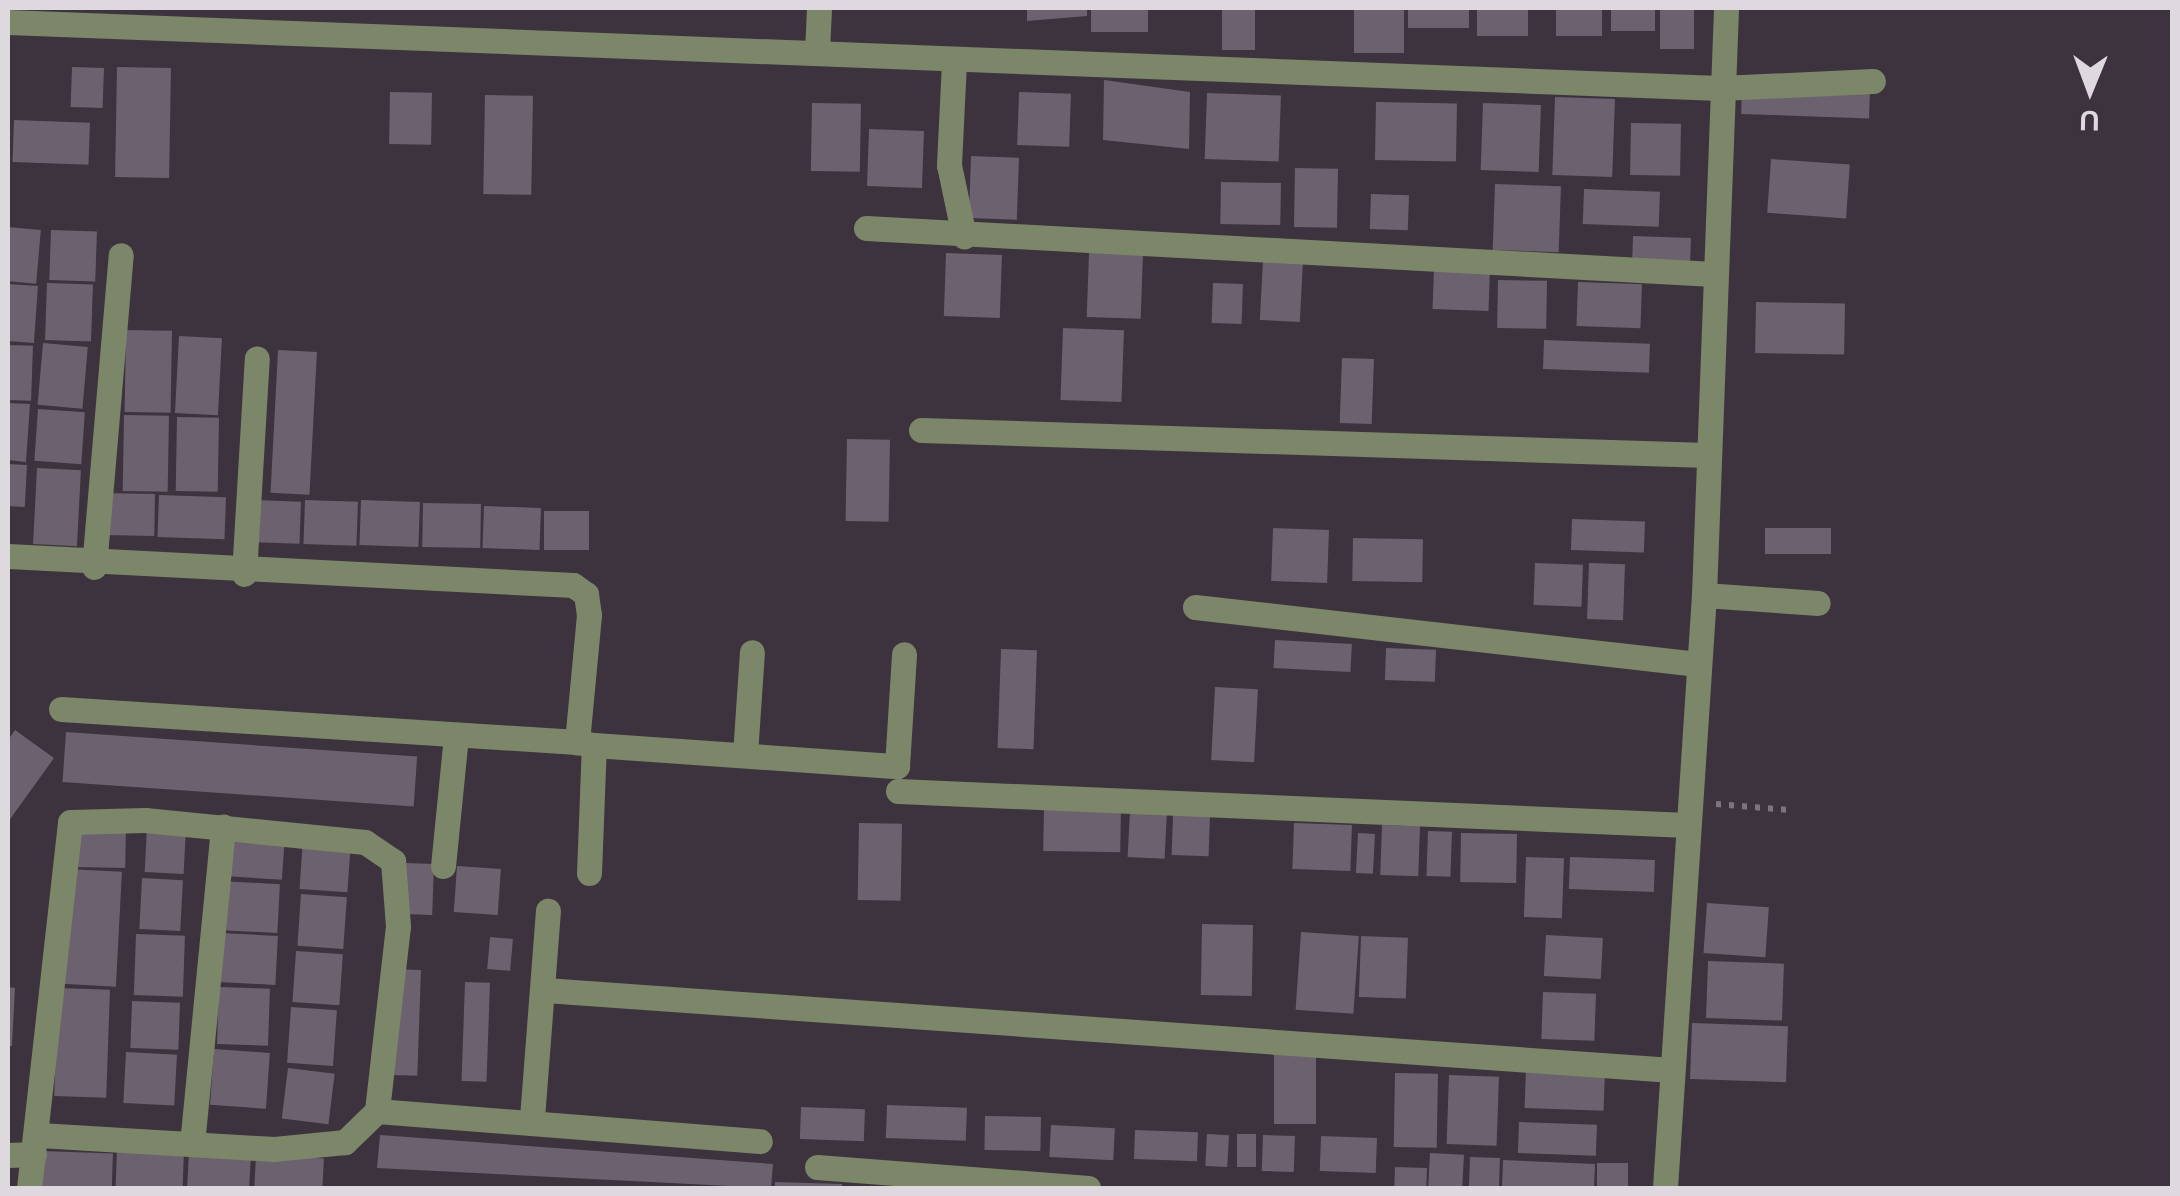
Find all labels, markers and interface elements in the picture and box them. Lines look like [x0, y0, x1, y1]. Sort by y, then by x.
north arrow [2040, 40, 2140, 140]
text: U [2079, 105, 2100, 136]

